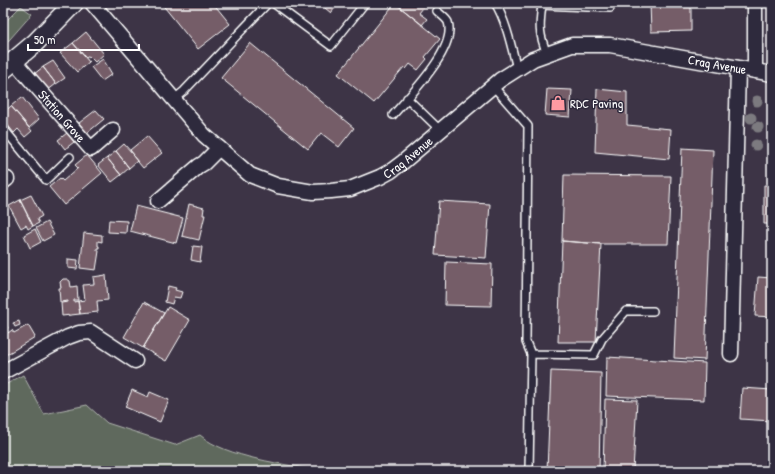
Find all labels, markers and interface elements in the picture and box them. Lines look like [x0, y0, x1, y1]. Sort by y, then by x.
scale bar [28, 26, 139, 52]
text: 50 m [34, 31, 55, 48]
street label: Crag Avenue [686, 50, 748, 78]
street label: Station Grove [34, 86, 90, 146]
shop icon: RDC Paving [549, 94, 567, 112]
place label: RDC Paving [570, 94, 624, 112]
street label: Crag Avenue [380, 132, 436, 183]

